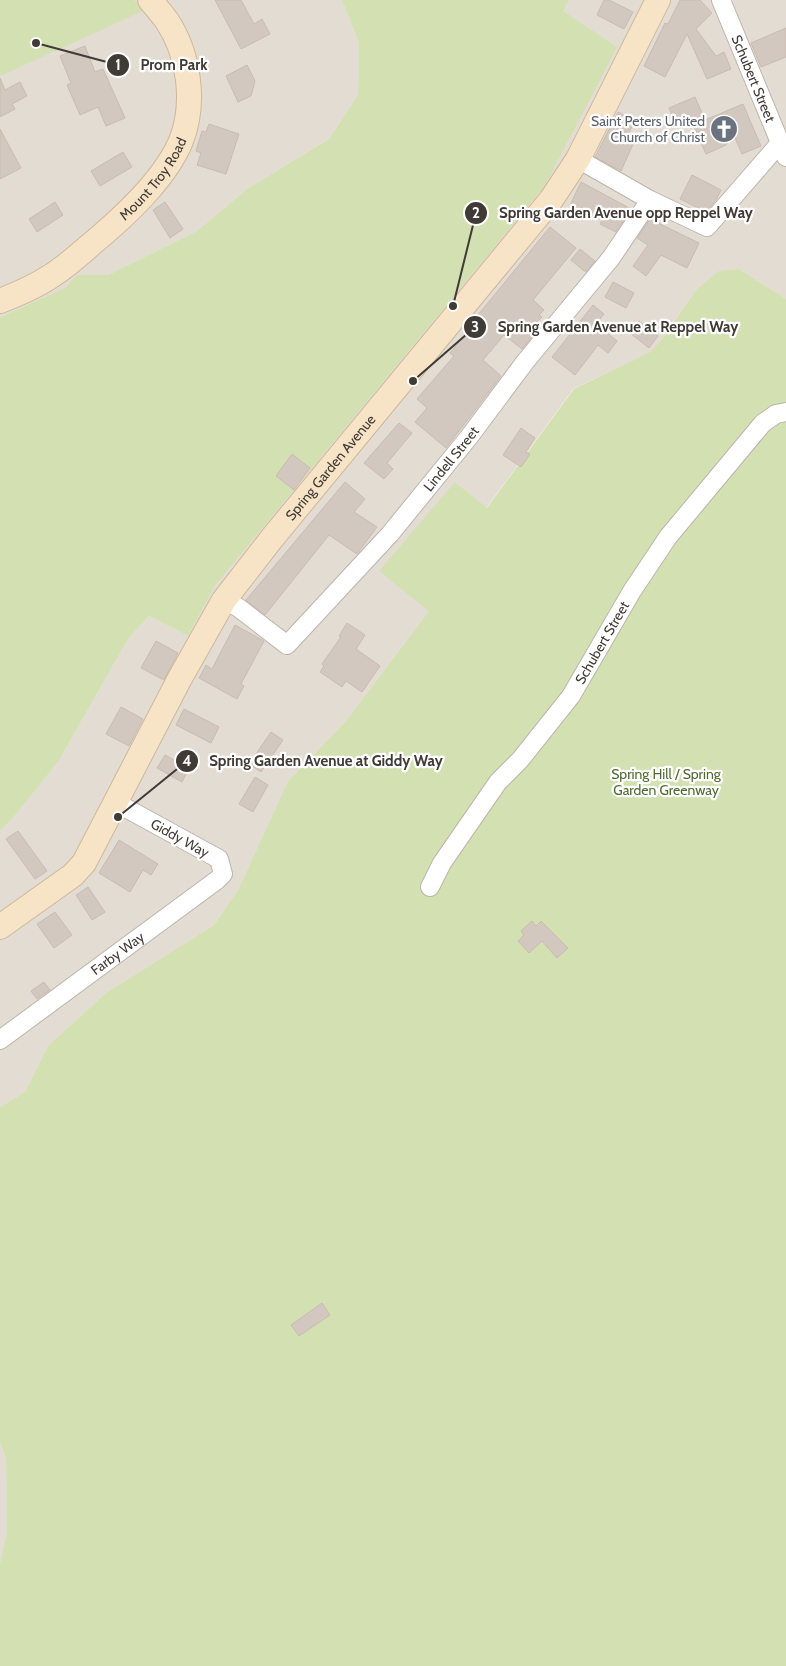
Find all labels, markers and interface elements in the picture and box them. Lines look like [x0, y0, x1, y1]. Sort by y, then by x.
street label: Schubert Street [727, 32, 780, 125]
callout: Prom Park [105, 50, 217, 80]
text: 1 [115, 56, 121, 74]
text: Prom Park [140, 56, 208, 74]
place label: Saint Peters United Church of Christ [591, 112, 705, 146]
church icon: Saint Peters United Church of Christ [709, 114, 739, 144]
street label: Mount Troy Road [115, 135, 190, 224]
callout: Spring Garden Avenue opp Reppel Way [464, 198, 762, 228]
text: 2 [472, 204, 480, 222]
text: Spring Garden Avenue opp Reppel Way [499, 204, 754, 222]
callout: Spring Garden Avenue at Reppel Way [463, 312, 748, 342]
text: 3 [471, 318, 479, 336]
text: Spring Garden Avenue at Reppel Way [498, 318, 739, 336]
street label: Spring Garden Avenue [282, 411, 379, 524]
street label: Lindell Street [419, 422, 483, 495]
street label: Schubert Street [571, 598, 633, 687]
callout: Spring Garden Avenue at Giddy Way [174, 746, 453, 776]
text: 4 [182, 752, 192, 770]
text: Spring Garden Avenue at Giddy Way [209, 752, 444, 770]
park label: Spring Hill / Spring Garden Greenway [611, 765, 722, 799]
street label: Giddy Way [148, 815, 212, 861]
street label: Farby Way [87, 928, 148, 979]

